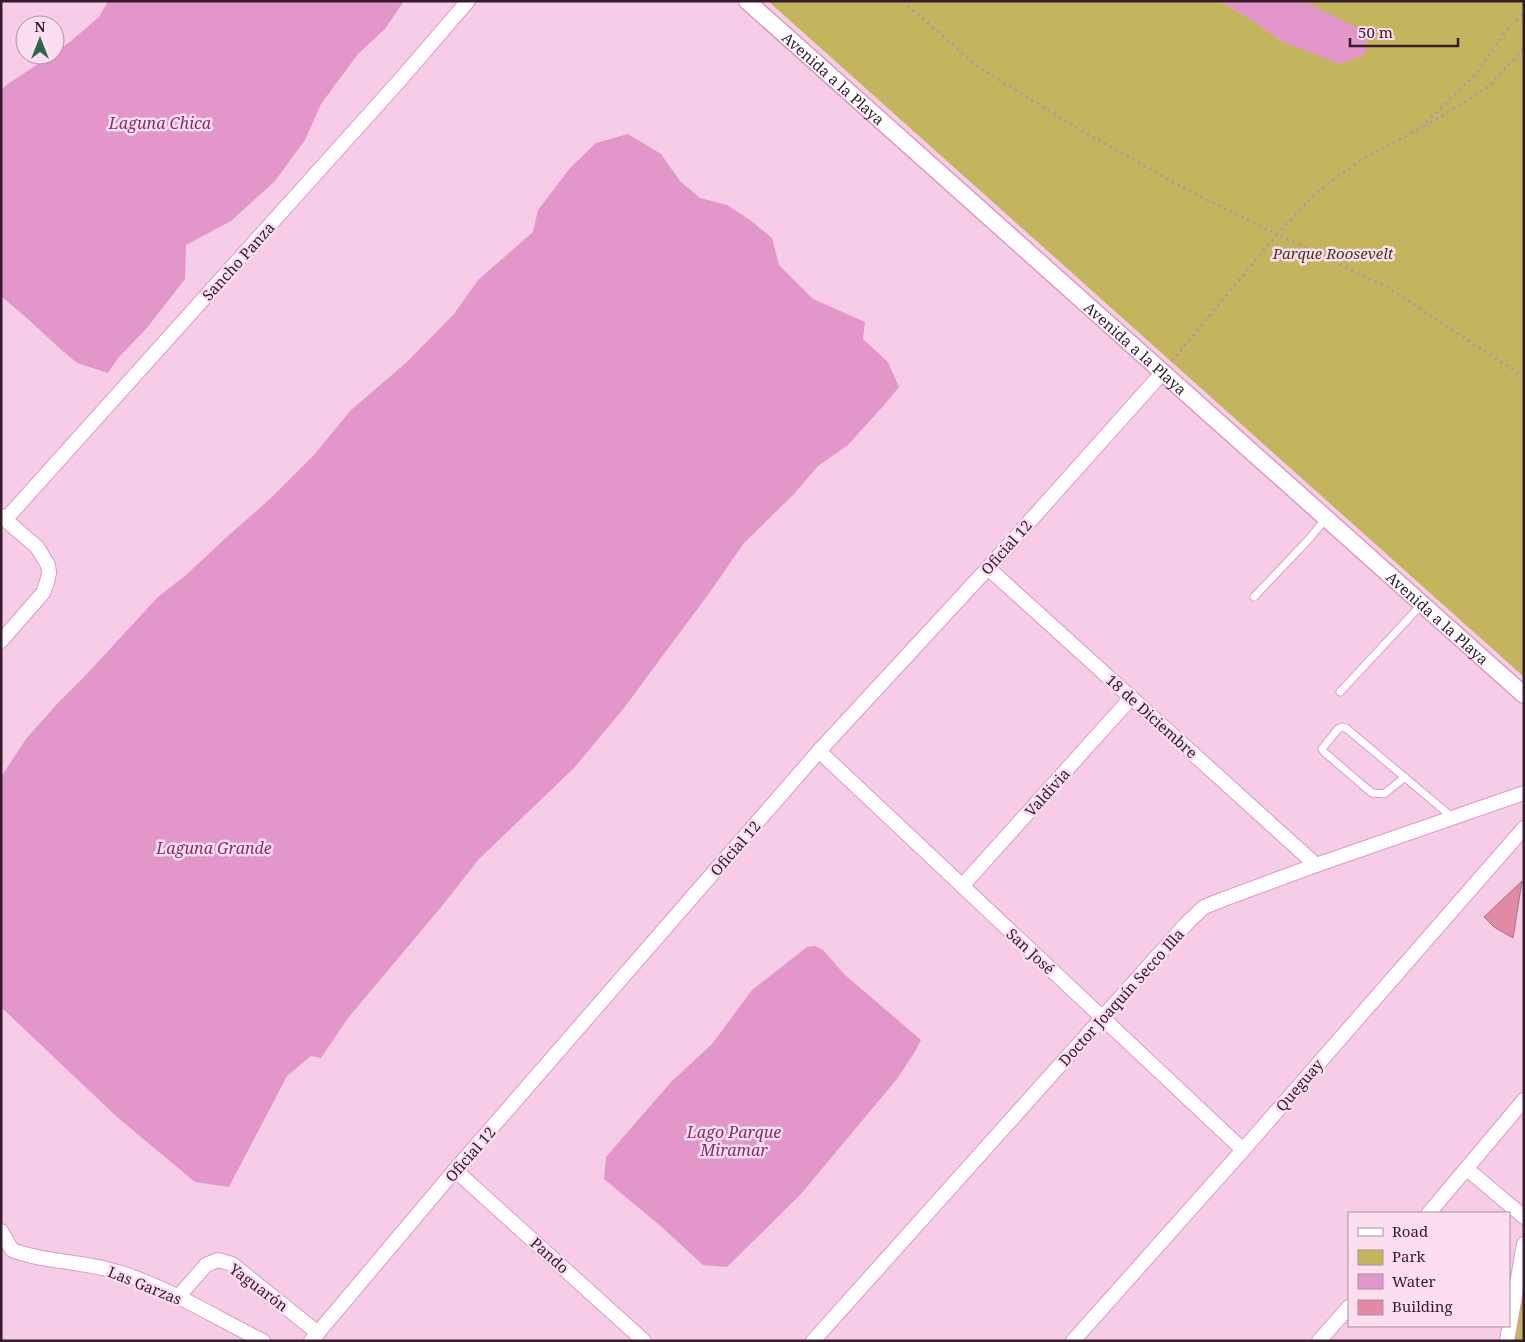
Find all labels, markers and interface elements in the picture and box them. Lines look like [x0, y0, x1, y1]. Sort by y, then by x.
north arrow [15, 15, 65, 65]
scale bar [1350, 15, 1458, 47]
text: N [34, 17, 46, 36]
text: 50 m [1358, 22, 1393, 42]
street label: Avenida a la Playa [778, 27, 889, 129]
water label: Laguna Chica [108, 112, 212, 134]
street label: Sancho Panza [197, 218, 279, 304]
park label: Parque Roosevelt [1272, 243, 1394, 263]
street label: Avenida a la Playa [1080, 297, 1191, 399]
street label: Oficial 12 [976, 515, 1036, 579]
street label: Avenida a la Playa [1382, 567, 1493, 669]
street label: 18 de Diciembre [1102, 670, 1202, 762]
street label: Valdivia [1020, 764, 1074, 820]
street label: Oficial 12 [705, 816, 765, 880]
water label: Laguna Grande [155, 837, 272, 859]
street label: San José [1003, 924, 1059, 978]
street label: Doctor Joaquín Secco Illa [1054, 924, 1188, 1070]
street label: Queguay [1271, 1054, 1328, 1115]
water label: Lago Parque Miramar [686, 1121, 781, 1161]
street label: Oficial 12 [440, 1122, 500, 1186]
legend [1348, 1212, 1510, 1327]
text: Road [1392, 1221, 1428, 1241]
street label: Pando [527, 1232, 573, 1278]
text: Park [1392, 1246, 1426, 1266]
street label: Yaguarón [225, 1258, 293, 1316]
street label: Las Garzas [105, 1261, 185, 1309]
text: Water [1392, 1271, 1435, 1291]
text: Building [1392, 1296, 1453, 1316]

